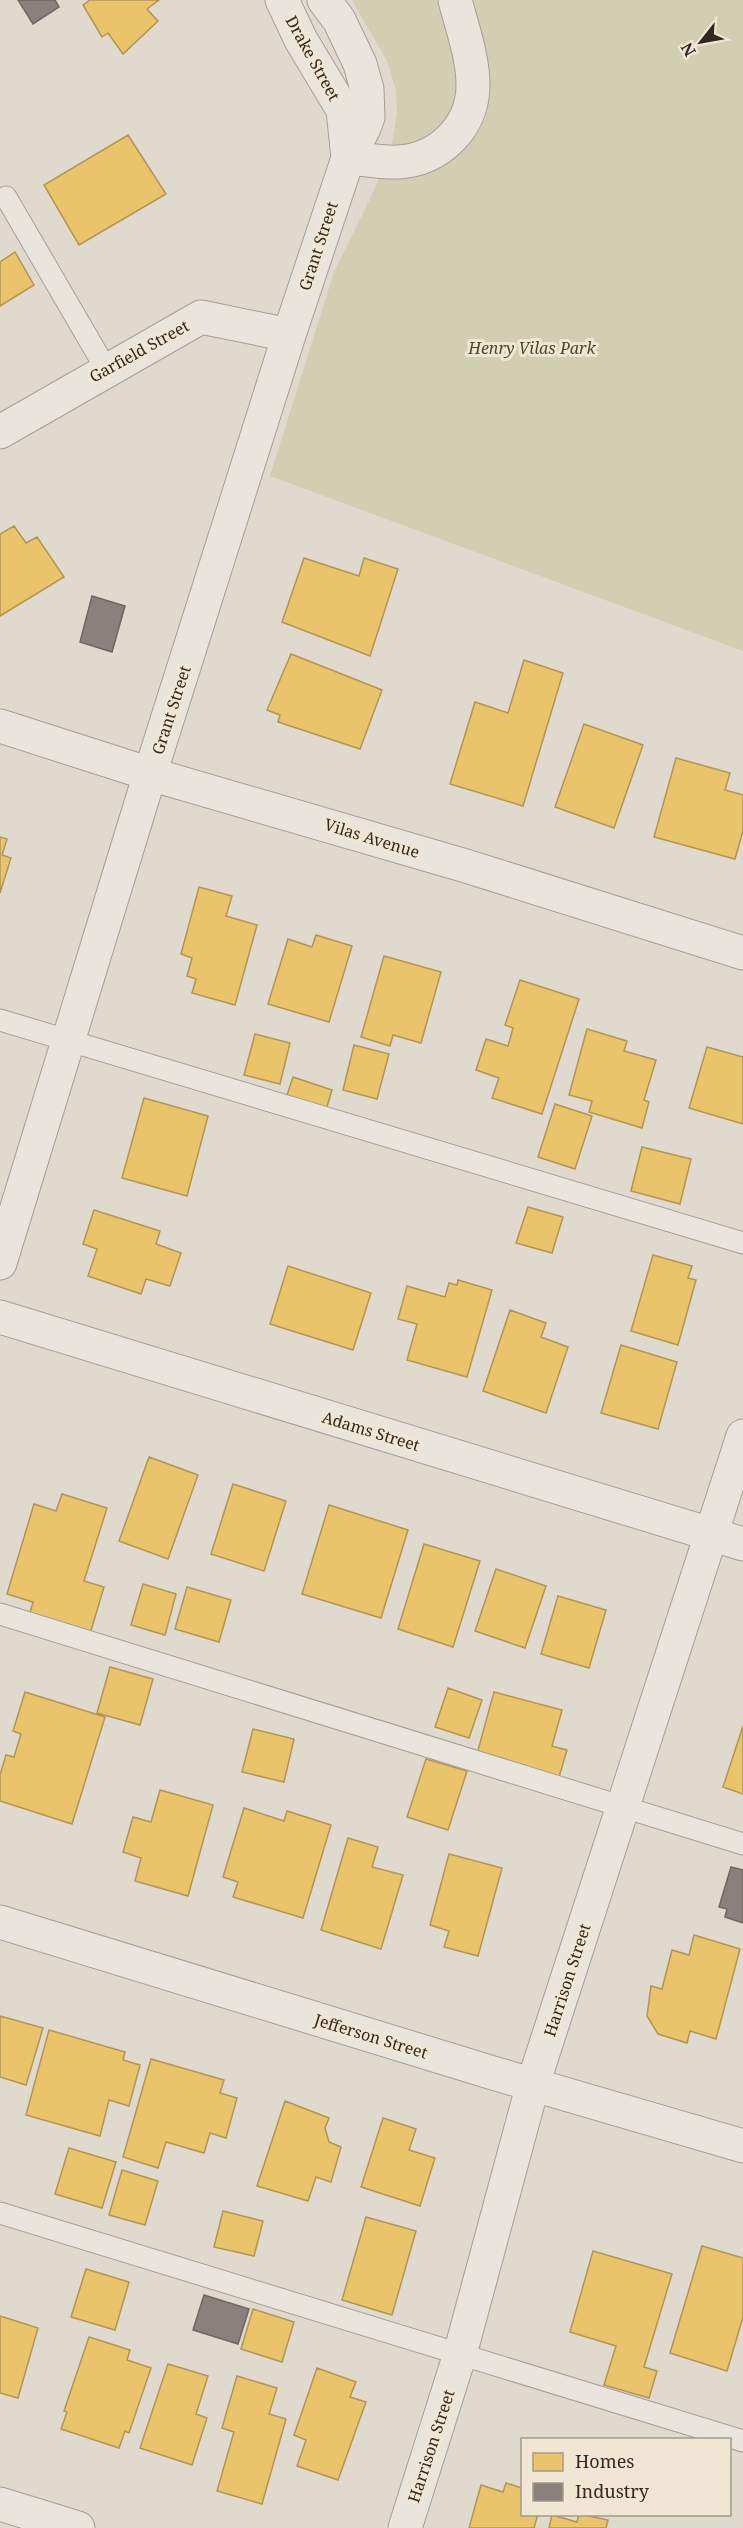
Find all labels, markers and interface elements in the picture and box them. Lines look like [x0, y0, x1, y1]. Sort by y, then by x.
street label: Drake Street [281, 11, 346, 105]
north arrow [671, 12, 731, 72]
text: N [675, 38, 701, 61]
street label: Grant Street [293, 198, 343, 293]
street label: Garfield Street [85, 314, 193, 387]
park label: Henry Vilas Park [467, 337, 597, 359]
street label: Grant Street [146, 662, 196, 757]
street label: Vilas Avenue [322, 813, 422, 863]
street label: Adams Street [320, 1406, 423, 1456]
street label: Harrison Street [538, 1920, 596, 2039]
street label: Jefferson Street [311, 2008, 431, 2064]
street label: Harrison Street [402, 2386, 460, 2505]
legend [521, 2438, 731, 2516]
text: Homes [575, 2449, 634, 2473]
text: Industry [575, 2479, 650, 2503]

